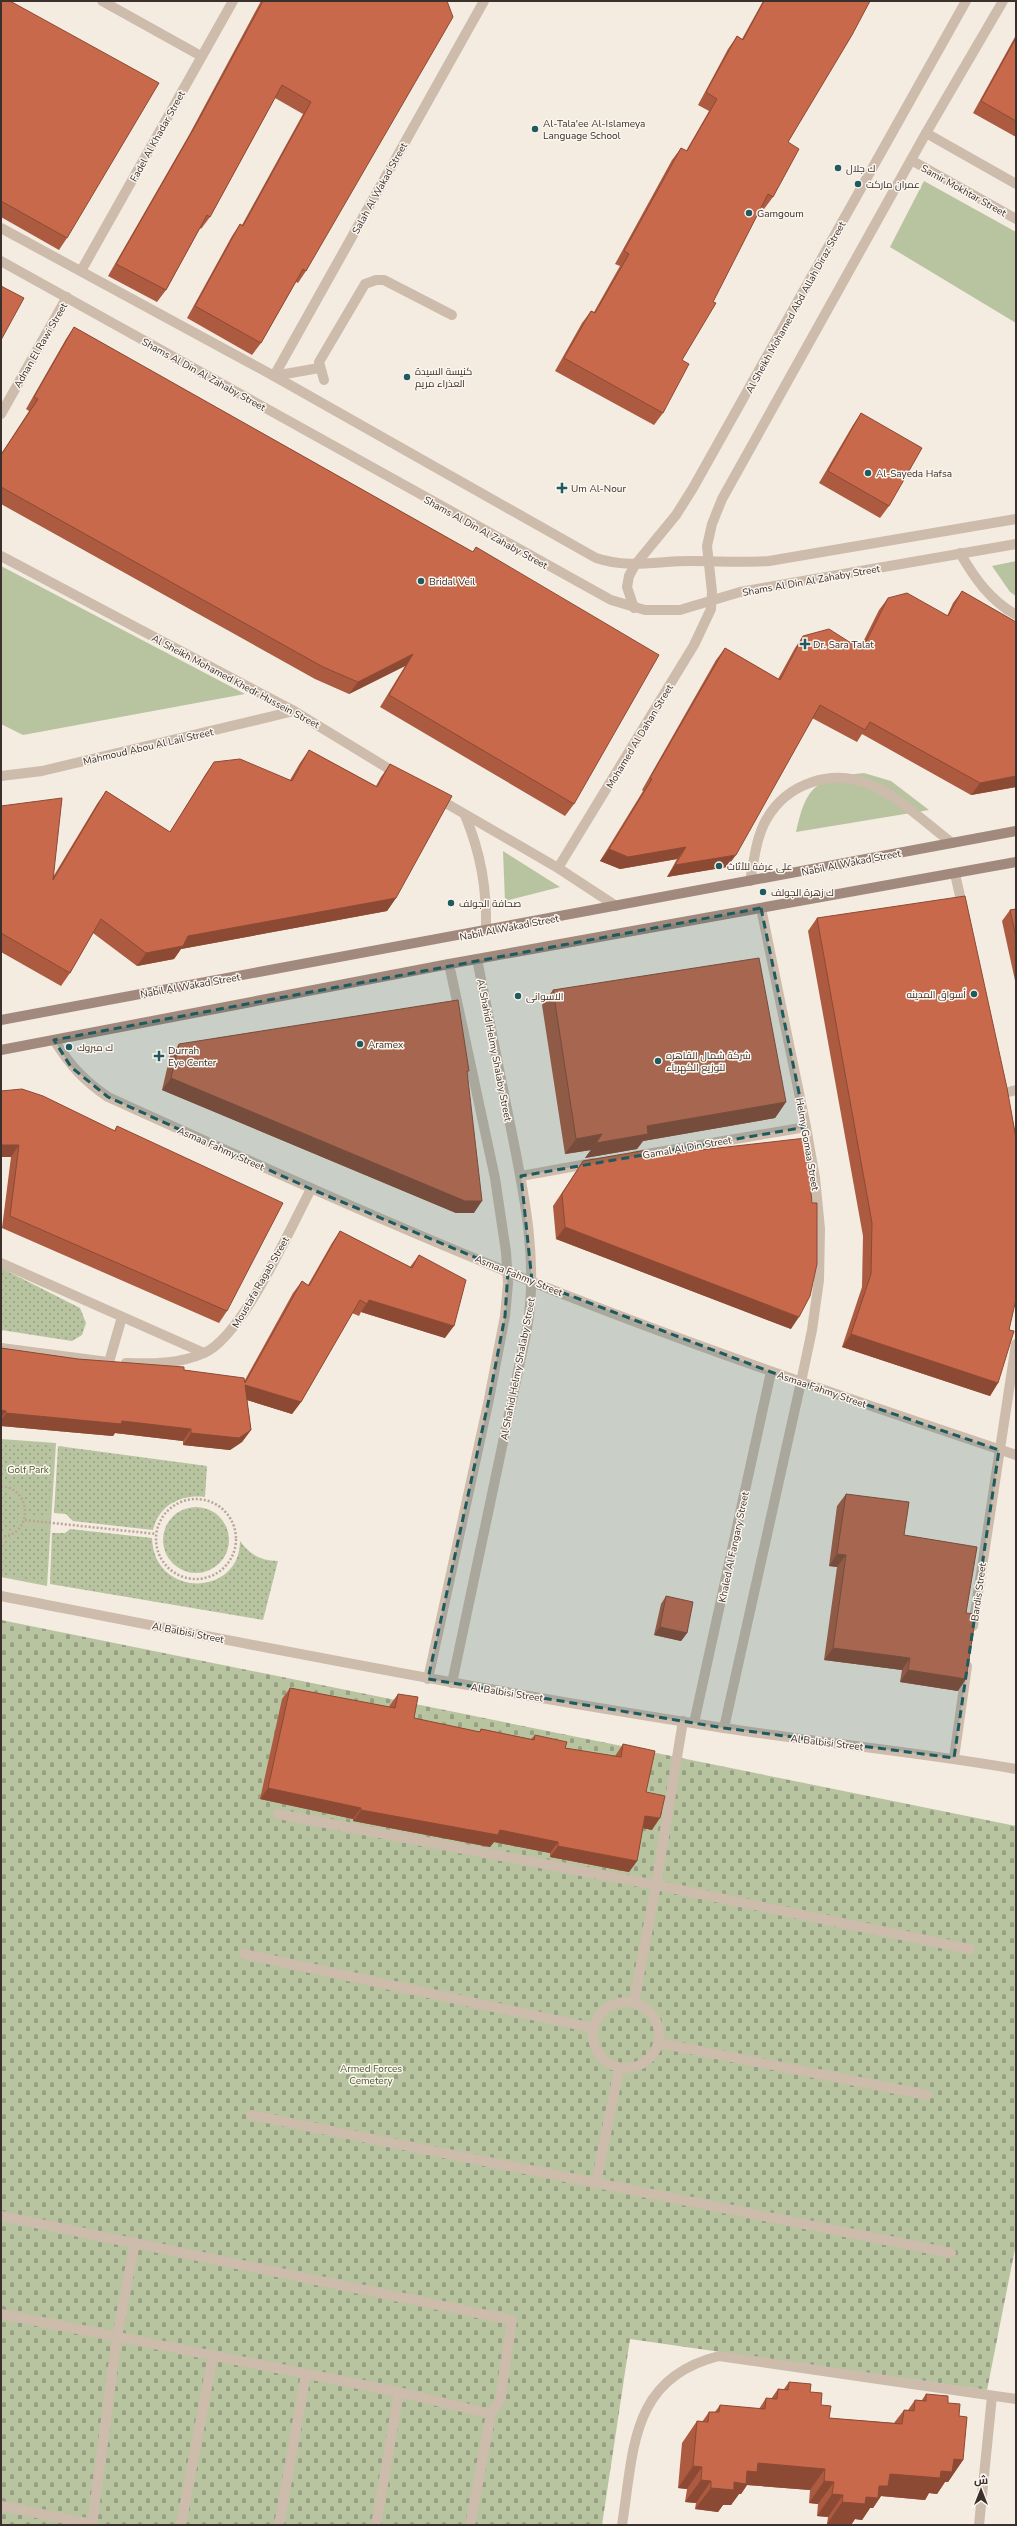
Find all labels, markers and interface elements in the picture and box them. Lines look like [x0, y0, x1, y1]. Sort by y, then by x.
street label: Fadel Al Khadar Street [127, 88, 189, 184]
place label: Al-Tala'ee Al-Islameya Language School [543, 117, 645, 143]
marker: Al-Tala'ee Al-Islameya Language School [530, 124, 540, 134]
street label: Salah Al Wakad Street [349, 140, 411, 237]
place label: ك جلال [846, 162, 875, 176]
street label: Samir Mokhtar Street [918, 162, 1009, 220]
marker: ك جلال [833, 163, 843, 173]
place label: عمران ماركت [866, 178, 920, 192]
marker: عمران ماركت [853, 179, 863, 189]
place label: Gamgoum [757, 207, 804, 221]
marker: Gamgoum [744, 208, 754, 218]
street label: Al Sheikh Mohamed Abd Allah Diraz Street [743, 219, 849, 396]
street label: Adnan El Rawi Street [11, 300, 71, 391]
street label: Shams Al Din Al Zahaby Street [139, 335, 268, 415]
place label: كنيسة السيدة العذراء مريم [415, 365, 472, 391]
marker: كنيسة السيدة العذراء مريم [402, 372, 412, 382]
place label: Al-Sayeda Hafsa [876, 467, 952, 481]
marker: Al-Sayeda Hafsa [863, 468, 873, 478]
marker: Um Al-Nour [556, 482, 568, 494]
place label: Um Al-Nour [571, 482, 626, 496]
street label: Shams Al Din Al Zahaby Street [421, 493, 550, 573]
street label: Shams Al Din Al Zahaby Street [741, 562, 882, 600]
place label: Bridal Veil [429, 575, 475, 589]
marker: Bridal Veil [416, 576, 426, 586]
street label: Al Sheikh Mohamed Khedr Hussein Street [149, 632, 322, 732]
place label: Dr. Sara Talat [813, 638, 874, 652]
marker: Dr. Sara Talat [800, 639, 810, 649]
street label: Mohamed Al Dahan Street [603, 681, 677, 791]
street label: Mahmoud Abou Al Lail Street [82, 725, 215, 769]
street label: Nabil Al Wakad Street [800, 846, 903, 879]
place label: على عرفة للأثاث [727, 860, 792, 874]
marker: على عرفة للأثاث [714, 861, 724, 871]
place label: ك زهرة الجولف [771, 886, 834, 900]
marker: ك زهرة الجولف [758, 887, 768, 897]
place label: صحافة الجولف [459, 897, 521, 911]
marker: صحافة الجولف [446, 898, 456, 908]
street label: Nabil Al Wakad Street [458, 911, 561, 944]
street label: Nabil Al Wakad Street [139, 970, 242, 1002]
street label: Al Shahid Helmy Shalaby Street [473, 978, 515, 1123]
place label: أسواق المدينه [906, 988, 966, 1002]
marker: أسواق المدينه [969, 989, 979, 999]
place label: الاسوانى [526, 990, 563, 1004]
marker: الاسوانى [513, 991, 523, 1001]
place label: Aramex [368, 1038, 404, 1052]
marker: Aramex [355, 1039, 365, 1049]
place label: ك مبروك [77, 1041, 113, 1055]
marker: ك مبروك [64, 1042, 74, 1052]
place label: Durrah Eye Center [168, 1044, 217, 1070]
place label: شركة شمال القاهره لتوزيع الكهرباء [666, 1049, 750, 1075]
marker: Durrah Eye Center [153, 1050, 165, 1062]
marker: شركة شمال القاهره لتوزيع الكهرباء [653, 1056, 663, 1066]
street label: Helmy Gomaa Street [792, 1097, 822, 1192]
street label: Asmaa Fahmy Street [175, 1123, 267, 1175]
street label: Gamal Al Din Street [642, 1133, 733, 1163]
street label: Moustafa Ragab Street [229, 1234, 293, 1331]
street label: Asmaa Fahmy Street [473, 1252, 565, 1300]
street label: Al Shahid Helmy Shalaby Street [497, 1296, 539, 1442]
street label: Asmaa Fahmy Street [775, 1368, 869, 1412]
park label: Golf Park [7, 1463, 50, 1477]
street label: Khaled Al Fangary Street [715, 1490, 753, 1604]
street label: Bardis Street [968, 1562, 990, 1622]
street label: Al Balbisi Street [151, 1619, 225, 1647]
street label: Al Balbisi Street [470, 1680, 544, 1706]
street label: Al Balbisi Street [790, 1732, 864, 1754]
park label: Armed Forces Cemetery [340, 2062, 402, 2088]
north arrow [961, 2470, 1001, 2510]
text: ش [974, 2473, 988, 2488]

